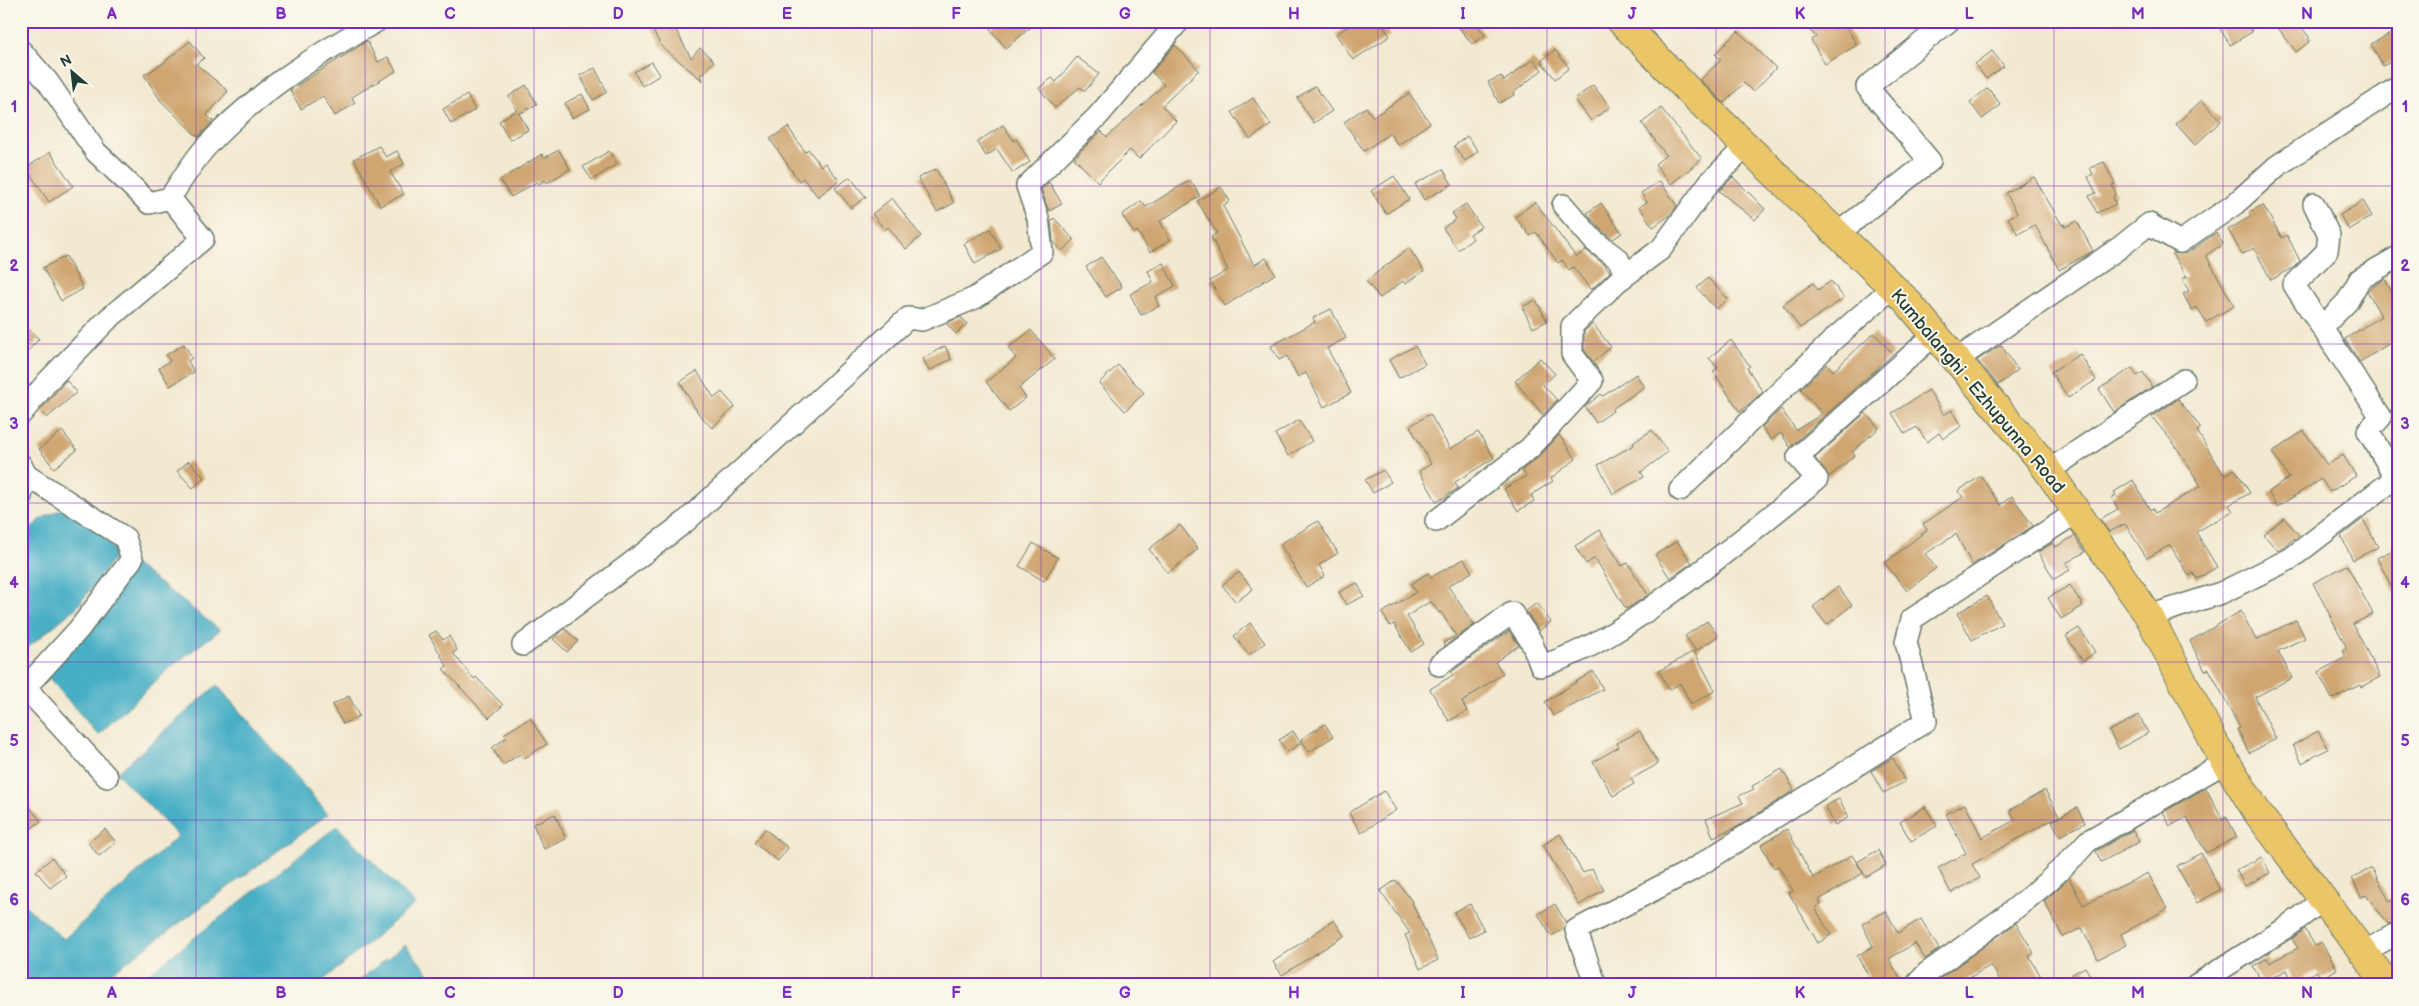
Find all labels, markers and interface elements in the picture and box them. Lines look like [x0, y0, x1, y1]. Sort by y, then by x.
text: A [106, 5, 117, 24]
text: B [275, 5, 287, 24]
text: C [444, 5, 456, 24]
text: D [612, 5, 624, 24]
text: E [782, 5, 792, 24]
text: F [951, 5, 961, 24]
text: G [1119, 5, 1131, 24]
text: H [1288, 5, 1300, 24]
text: I [1460, 5, 1466, 24]
text: J [1628, 5, 1637, 24]
text: K [1795, 5, 1806, 24]
text: L [1964, 5, 1974, 24]
text: M [2131, 5, 2145, 24]
text: N [2301, 5, 2313, 24]
north arrow [48, 48, 98, 98]
text: N [57, 51, 75, 71]
text: 1 [11, 98, 17, 117]
text: 1 [2402, 98, 2408, 117]
text: 2 [9, 257, 19, 276]
text: 2 [2400, 257, 2410, 276]
street label: Kumbalanghi - Ezhupunna Road [1886, 285, 2069, 498]
text: 3 [9, 415, 19, 434]
text: 3 [2400, 415, 2410, 434]
text: 4 [9, 574, 19, 593]
text: 4 [2400, 574, 2410, 593]
text: 5 [9, 732, 19, 751]
text: 5 [2400, 732, 2410, 751]
text: 6 [9, 891, 19, 910]
text: 6 [2400, 891, 2410, 910]
text: A [106, 984, 117, 1003]
text: B [275, 984, 287, 1003]
text: C [444, 984, 456, 1003]
text: D [612, 984, 624, 1003]
text: E [782, 984, 792, 1003]
text: F [951, 984, 961, 1003]
text: G [1119, 984, 1131, 1003]
text: H [1288, 984, 1300, 1003]
text: I [1460, 984, 1466, 1003]
text: J [1628, 984, 1637, 1003]
text: K [1795, 984, 1806, 1003]
text: L [1964, 984, 1974, 1003]
text: M [2131, 984, 2145, 1003]
text: N [2301, 984, 2313, 1003]

